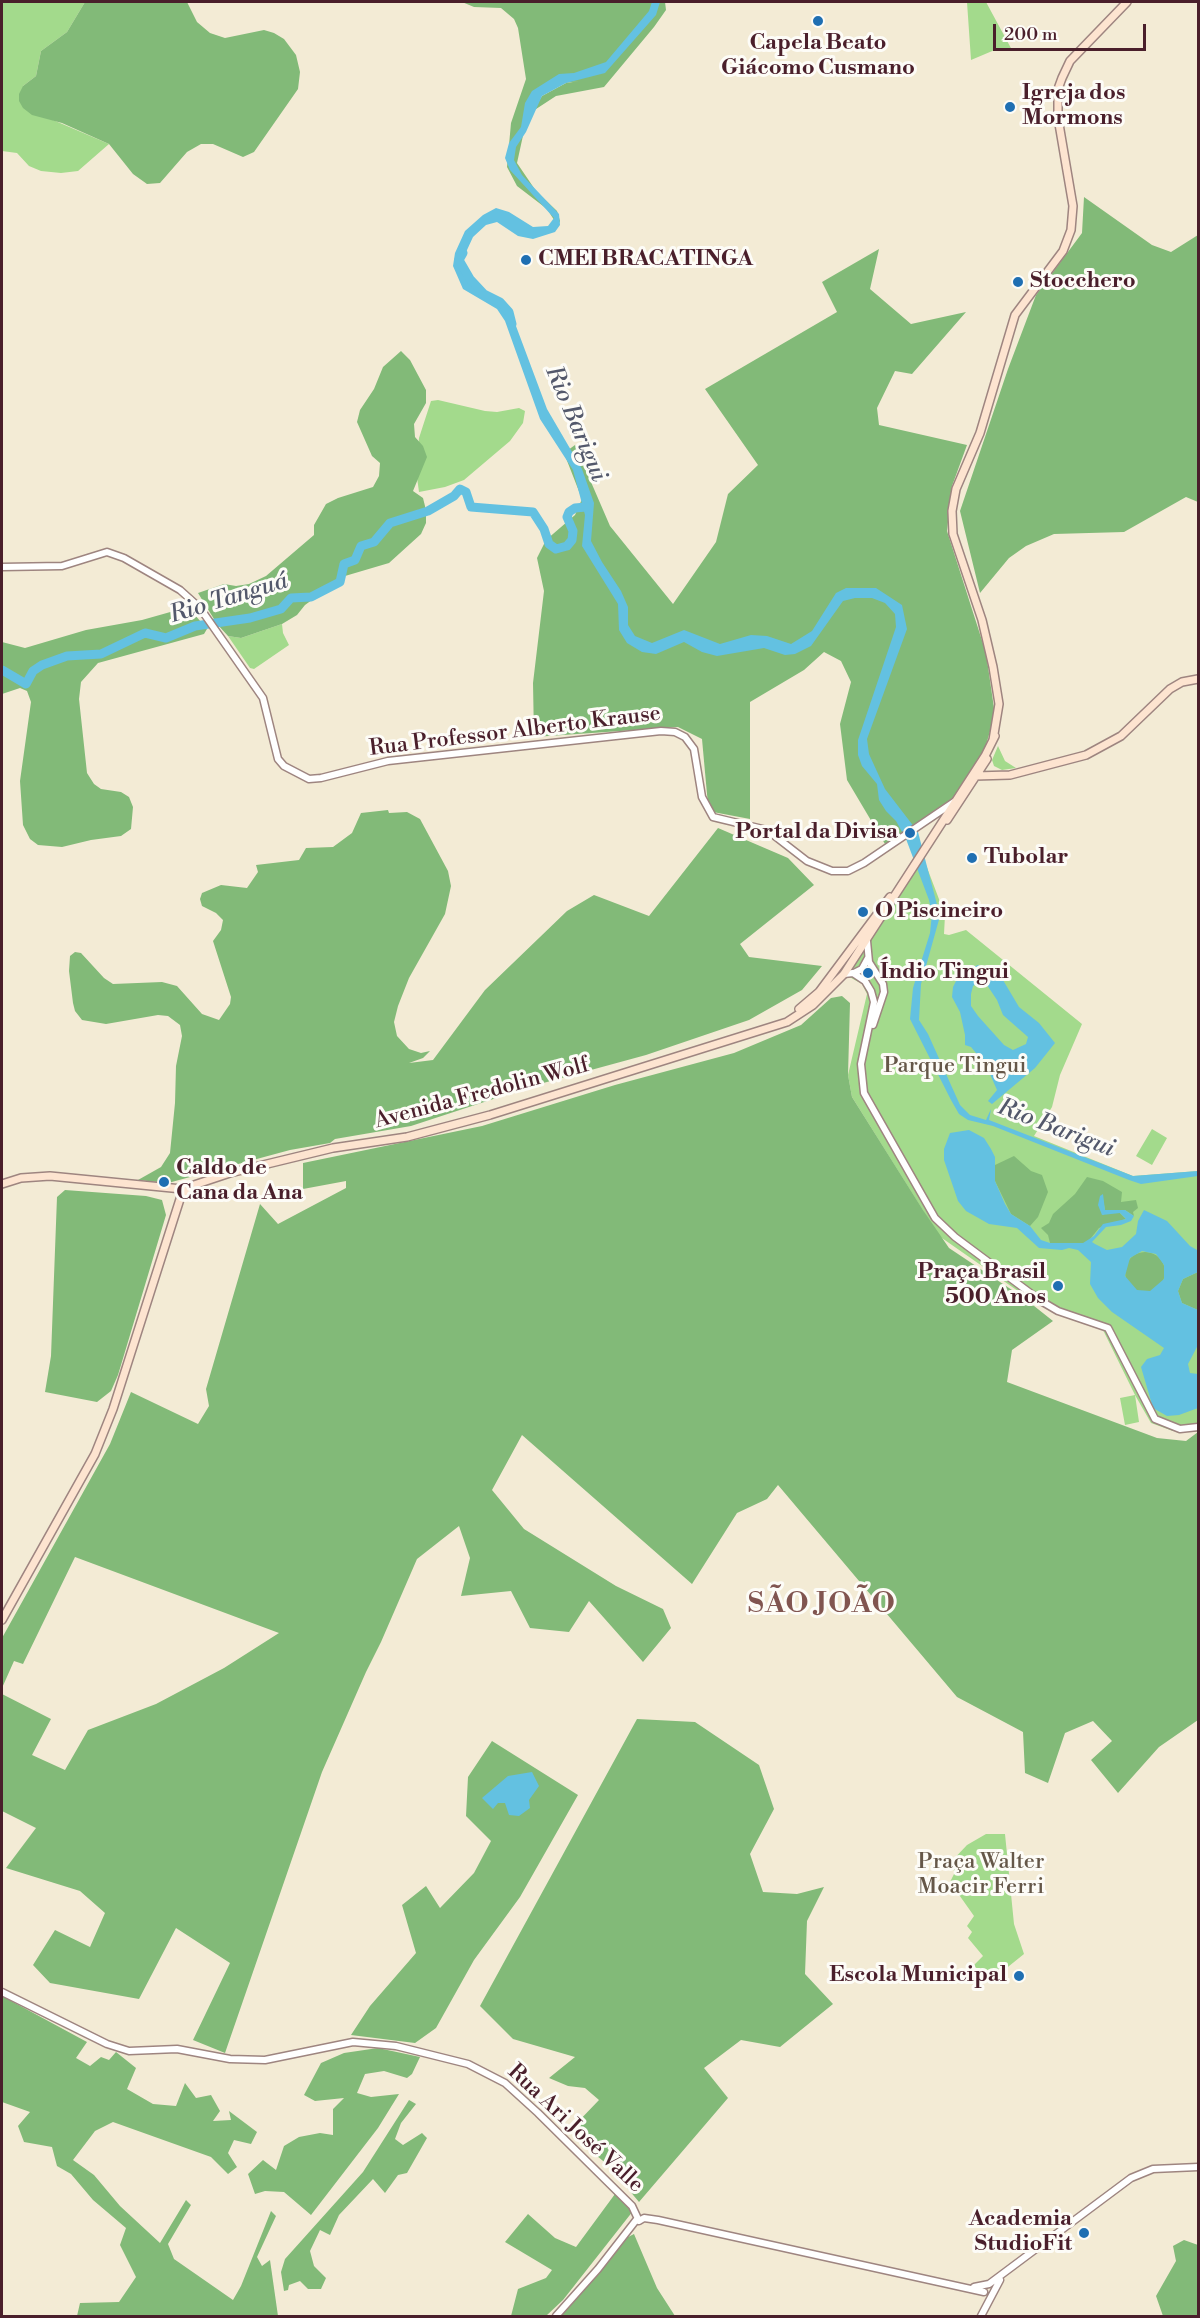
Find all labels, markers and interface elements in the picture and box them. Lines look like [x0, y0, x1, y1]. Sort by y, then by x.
scale bar [996, 12, 1149, 50]
marker: Capela Beato Giácomo Cusmano [811, 14, 825, 28]
text: 200 m [1004, 23, 1058, 46]
place label: Capela Beato Giácomo Cusmano [721, 31, 915, 82]
place label: Igreja dos Mormons [1022, 81, 1125, 132]
marker: Igreja dos Mormons [1003, 100, 1017, 114]
place label: CMEI BRACATINGA [538, 247, 753, 273]
marker: CMEI BRACATINGA [519, 253, 533, 267]
place label: Stocchero [1030, 269, 1136, 295]
marker: Stocchero [1011, 275, 1025, 289]
water label: Rio Barigui [538, 362, 612, 486]
water label: Rio Tanguá [166, 567, 292, 631]
street label: Rua Professor Alberto Krause [368, 701, 662, 763]
place label: Portal da Divisa [735, 820, 898, 846]
marker: Portal da Divisa [903, 826, 917, 840]
place label: Tubolar [984, 845, 1068, 871]
marker: Tubolar [965, 851, 979, 865]
place label: O Piscineiro [875, 899, 1003, 925]
marker: O Piscineiro [856, 905, 870, 919]
place label: Índio Tingui [880, 960, 1009, 986]
marker: Índio Tingui [861, 966, 875, 980]
street label: Avenida Fredolin Wolf [372, 1053, 592, 1135]
park label: Parque Tingui [883, 1054, 1027, 1080]
water label: Rio Barigui [993, 1094, 1119, 1164]
place label: Caldo de Cana da Ana [176, 1156, 303, 1208]
marker: Caldo de Cana da Ana [157, 1175, 171, 1189]
place label: Praça Brasil 500 Anos [917, 1260, 1046, 1312]
marker: Praça Brasil 500 Anos [1051, 1279, 1065, 1293]
district label: SÃO JOÃO [748, 1588, 896, 1622]
park label: Praça Walter Moacir Ferri [918, 1850, 1044, 1902]
place label: Escola Municipal [829, 1963, 1007, 1989]
marker: Escola Municipal [1012, 1969, 1026, 1983]
street label: Rua Ari José Valle [501, 2059, 649, 2199]
place label: Academia StudioFit [969, 2207, 1072, 2258]
marker: Academia StudioFit [1077, 2226, 1091, 2240]

